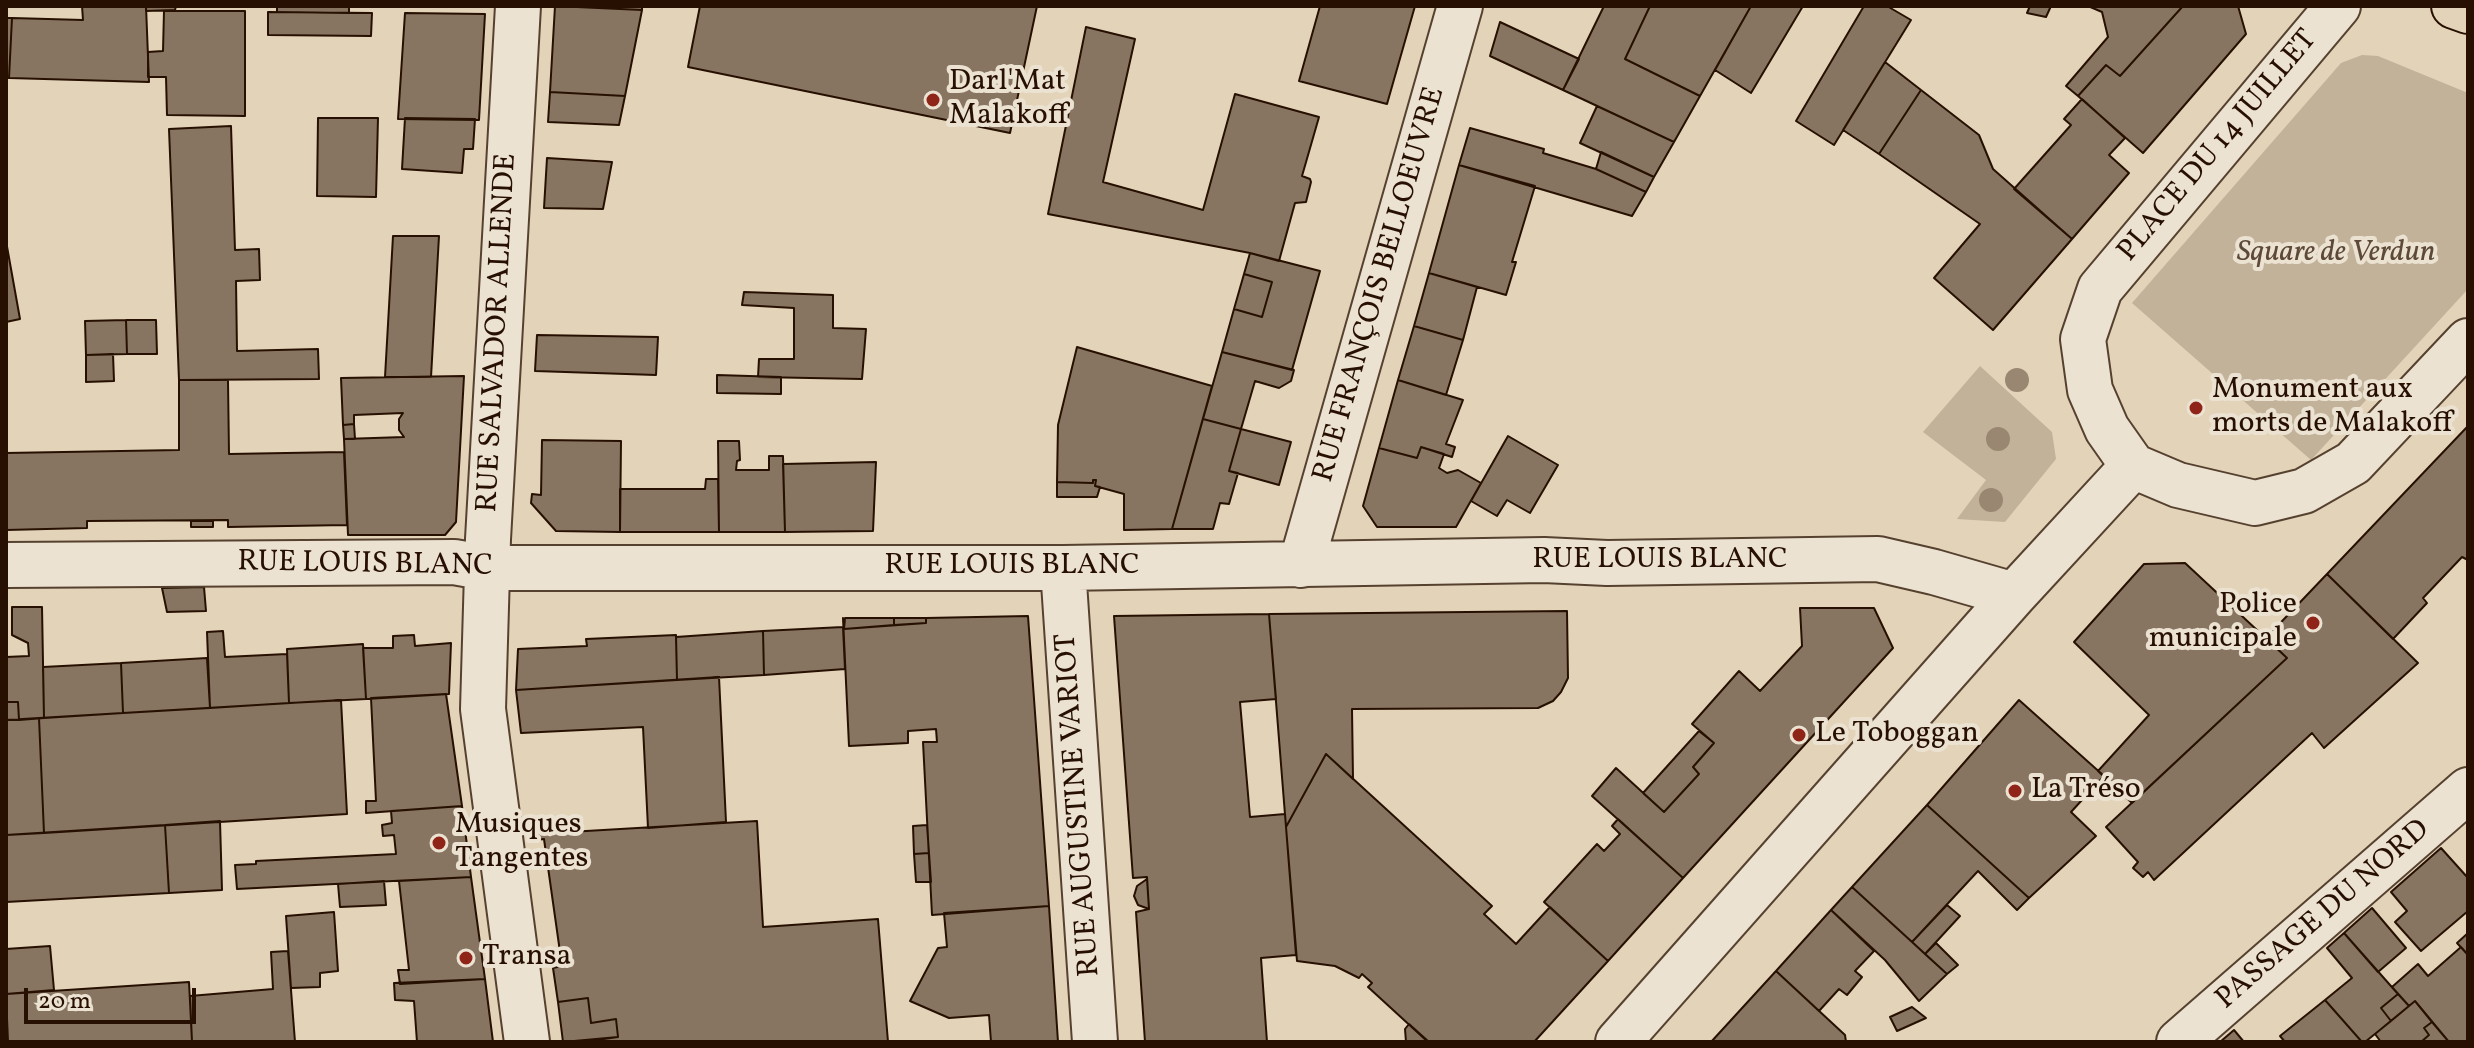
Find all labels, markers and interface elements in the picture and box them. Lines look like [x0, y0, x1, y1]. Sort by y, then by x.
street label: PLACE DU 14 JUILLET [2112, 24, 2326, 270]
place label: Darl'Mat Malakoff [949, 65, 1068, 136]
street label: RUE FRANÇOIS BELLOEUVRE [1307, 83, 1455, 487]
marker: Darl'Mat Malakoff [924, 91, 942, 109]
street label: RUE SALVADOR ALLENDE [472, 153, 526, 513]
park label: Square de Verdun [2237, 236, 2435, 272]
place label: Monument aux morts de Malakoff [2212, 373, 2452, 444]
marker: Monument aux morts de Malakoff [2187, 399, 2205, 417]
street label: RUE LOUIS BLANC [1532, 543, 1788, 579]
street label: RUE LOUIS BLANC [237, 546, 493, 586]
street label: RUE LOUIS BLANC [884, 549, 1140, 585]
place label: Police municipale [2149, 588, 2297, 658]
marker: Police municipale [2304, 614, 2322, 632]
street label: RUE AUGUSTINE VARIOT [1050, 632, 1110, 978]
place label: Le Toboggan [1815, 717, 1979, 753]
marker: Le Toboggan [1790, 726, 1808, 744]
place label: La Tréso [2031, 773, 2141, 809]
marker: La Tréso [2006, 782, 2024, 800]
place label: Musiques Tangentes [455, 808, 588, 878]
street label: PASSAGE DU NORD [2210, 813, 2438, 1019]
marker: Musiques Tangentes [430, 834, 448, 852]
place label: Transa [482, 940, 572, 976]
marker: Transa [457, 949, 475, 967]
scale bar [28, 972, 200, 1022]
text: 20 m [38, 985, 91, 1019]

